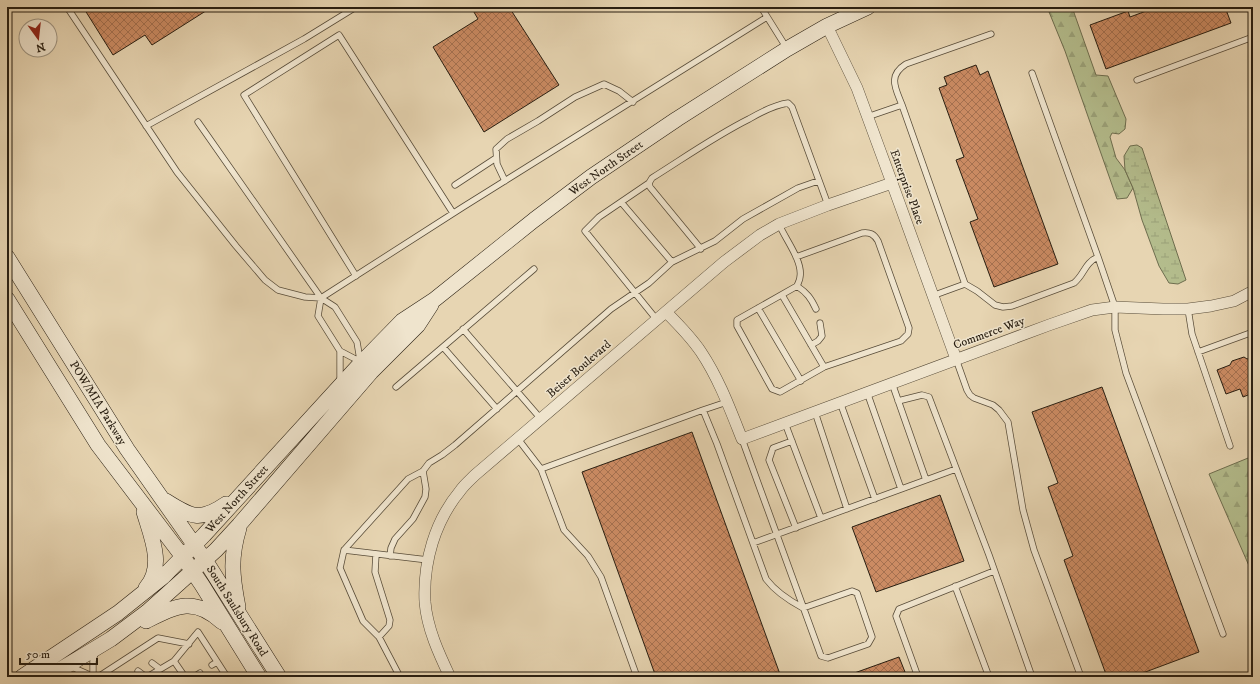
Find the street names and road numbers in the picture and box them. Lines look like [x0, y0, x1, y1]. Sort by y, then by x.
street label: West North Street [565, 137, 646, 200]
street label: Enterprise Place [886, 147, 928, 227]
street label: Commerce Way [951, 313, 1027, 353]
street label: Beiser Boulevard [544, 337, 614, 401]
street label: POW/MIA Parkway [66, 358, 130, 448]
street label: West North Street [202, 462, 272, 537]
street label: South Saulsbury Road [203, 563, 271, 659]

